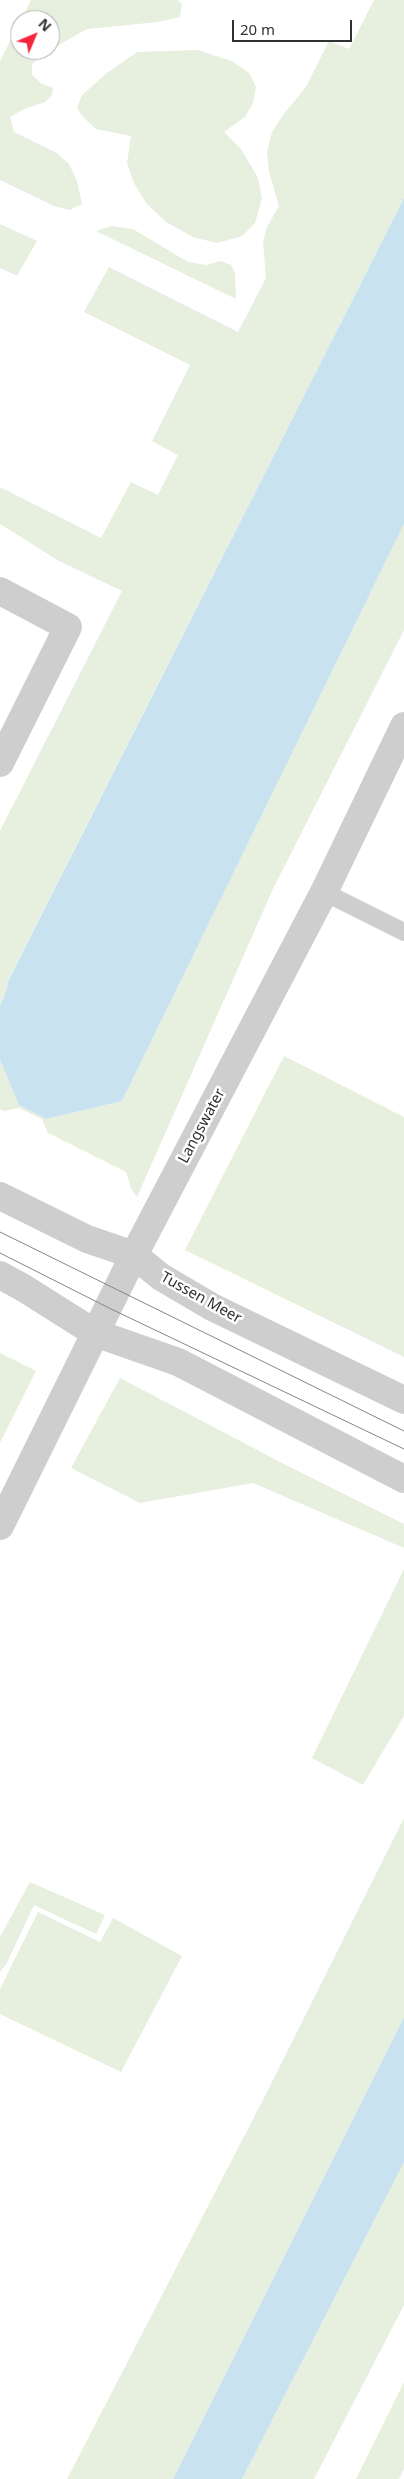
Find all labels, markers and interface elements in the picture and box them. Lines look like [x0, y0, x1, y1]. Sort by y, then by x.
north arrow [10, 10, 60, 60]
scale bar [234, 10, 354, 42]
text: N [35, 14, 56, 35]
text: 20 m [240, 19, 275, 39]
street label: Langswater [175, 1085, 229, 1167]
street label: Tussen Meer [157, 1268, 245, 1328]

